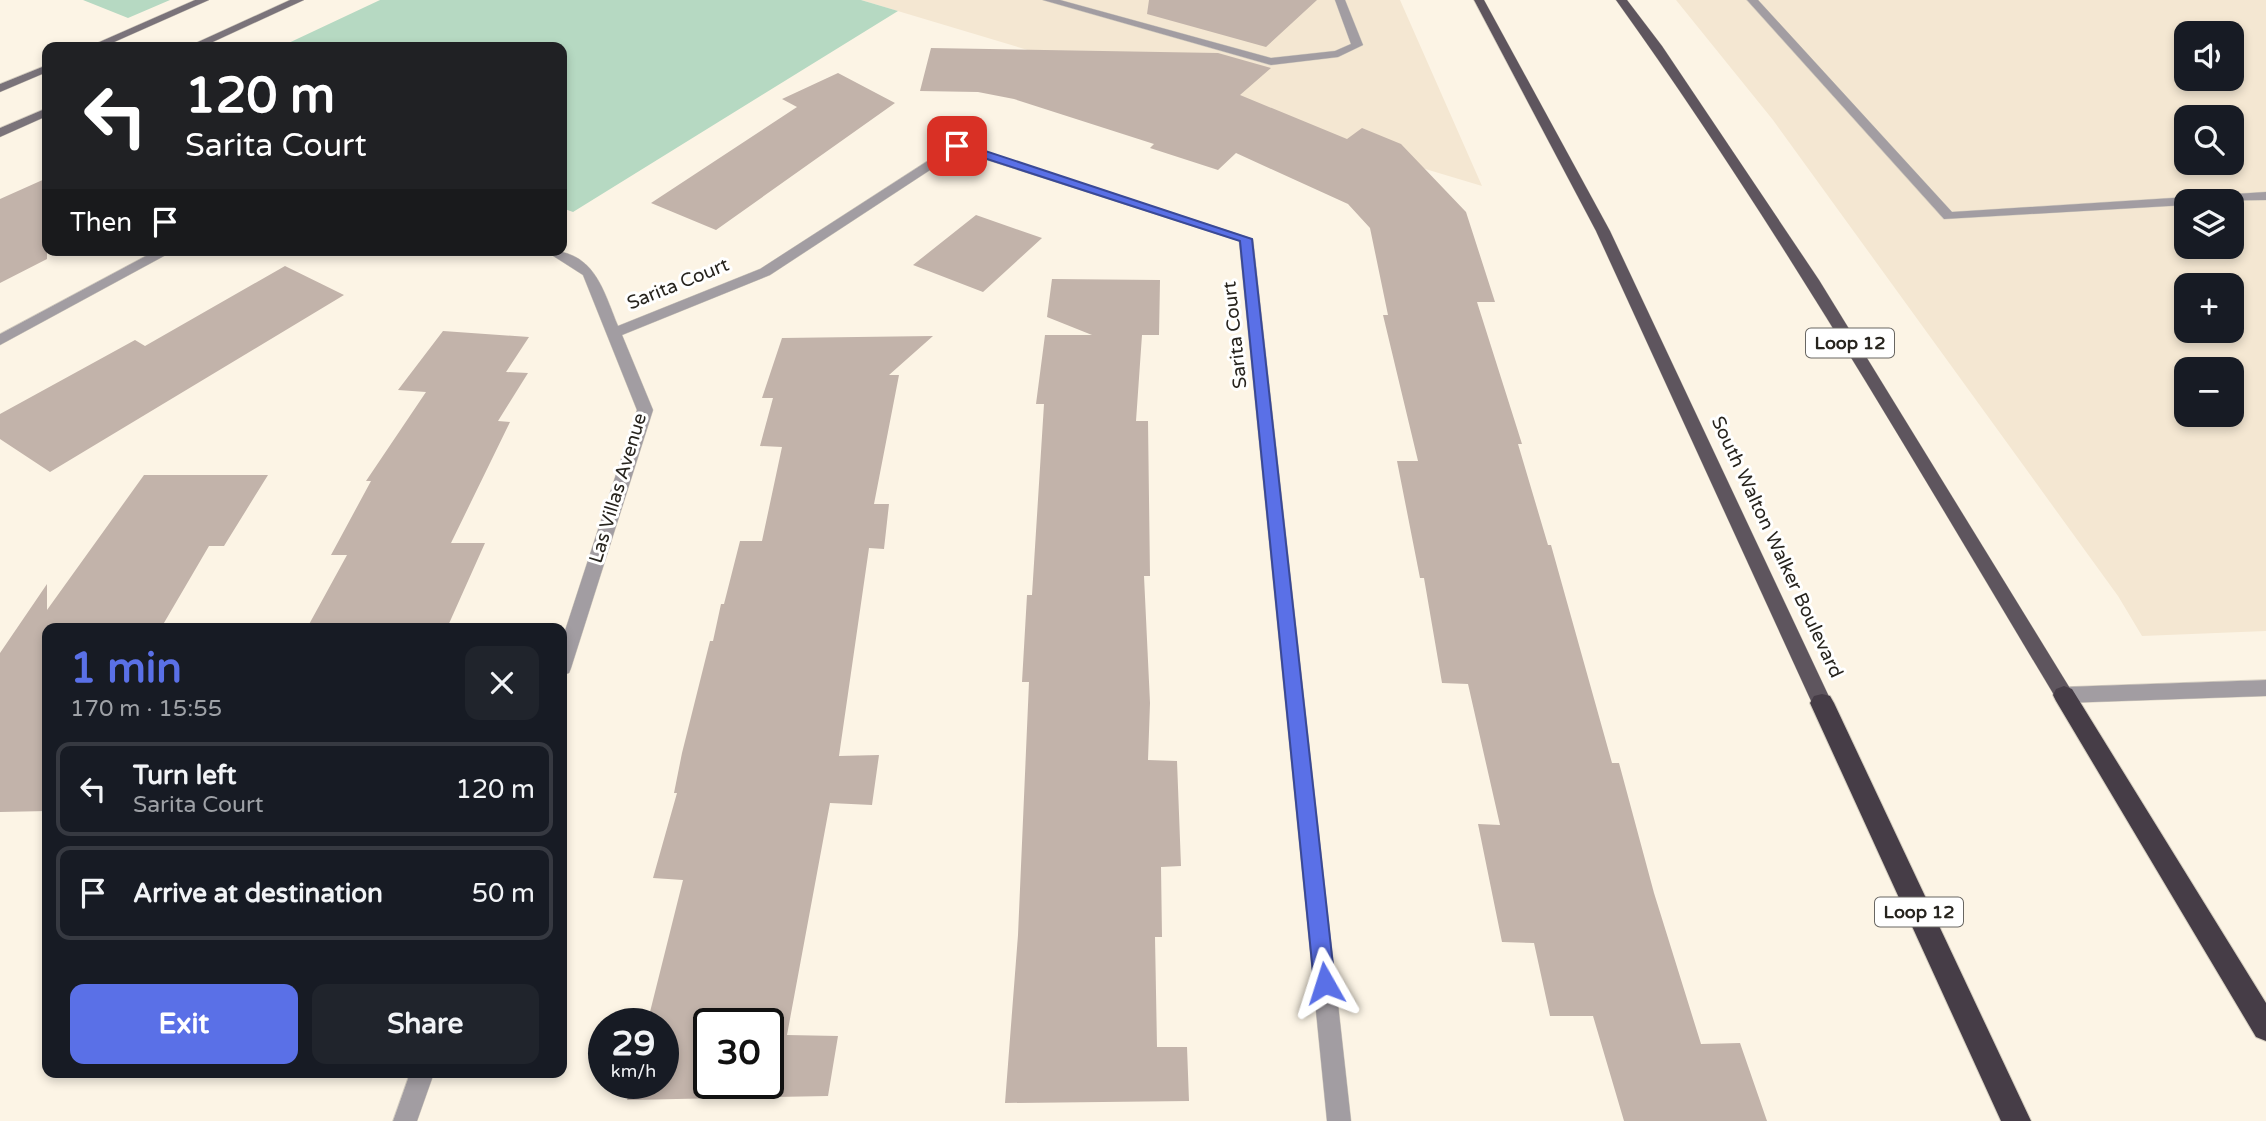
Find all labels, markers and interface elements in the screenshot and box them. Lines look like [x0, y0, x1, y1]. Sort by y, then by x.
map controls [2174, 21, 2244, 427]
button: sound [2174, 21, 2244, 91]
text: 120 m [185, 67, 335, 126]
icon: left [70, 70, 161, 161]
button: search [2174, 105, 2244, 175]
pin [927, 116, 987, 176]
text: Sarita Court [185, 127, 367, 165]
icon: arrive [938, 127, 976, 165]
button: layers [2174, 189, 2244, 259]
icon: arrive [146, 203, 184, 241]
text: Then [70, 207, 132, 238]
street label: Sarita Court [624, 254, 732, 314]
button: + [2174, 273, 2244, 343]
street label: Sarita Court [1218, 280, 1252, 390]
road number: Loop 12 [1806, 328, 1894, 358]
button: − [2174, 357, 2244, 427]
street label: Las Villas Avenue [585, 410, 651, 566]
street label: South Walton Walker Boulevard [1707, 413, 1847, 681]
text: 1 min [70, 643, 182, 694]
button: close [465, 646, 539, 720]
text: 170 m · 15:55 [70, 695, 222, 723]
text: Turn left [133, 760, 236, 791]
icon: left [74, 770, 112, 808]
text: 120 m [455, 774, 535, 805]
text: Sarita Court [133, 791, 264, 819]
icon: arrive [74, 874, 112, 912]
text: Arrive at destination [133, 878, 383, 909]
text: 50 m [472, 878, 535, 909]
road number: Loop 12 [1875, 897, 1963, 926]
position arrow [1288, 946, 1362, 1020]
button: Exit [70, 984, 298, 1064]
button: Share [312, 984, 539, 1064]
speed limit sign: 30 [693, 1008, 784, 1099]
text: 29 [612, 1023, 655, 1065]
text: km/h [611, 1060, 656, 1082]

